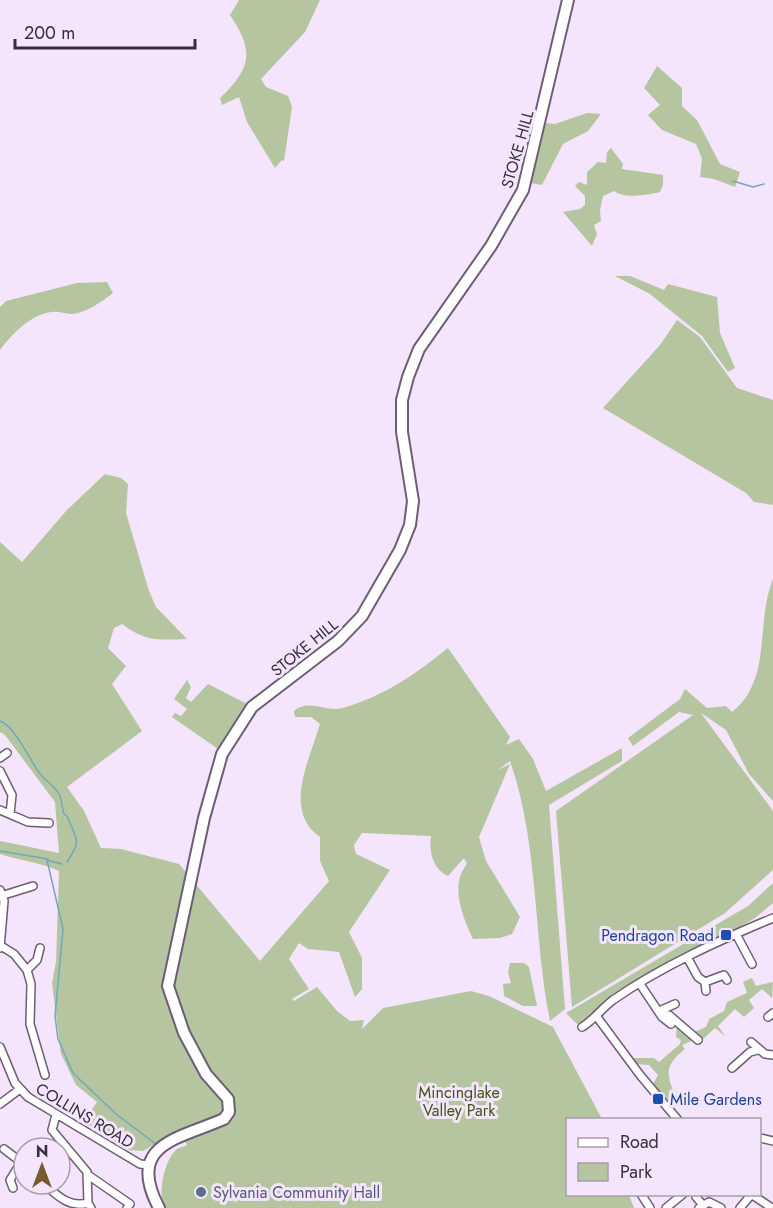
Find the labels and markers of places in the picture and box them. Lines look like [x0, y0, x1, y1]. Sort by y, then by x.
place label: Pendragon Road [601, 924, 714, 947]
marker: Pendragon Road [719, 928, 733, 942]
place label: Mile Gardens [670, 1088, 762, 1111]
marker: Mile Gardens [651, 1092, 665, 1106]
place label: Sylvania Community Hall [213, 1181, 380, 1204]
marker: Sylvania Community Hall [194, 1185, 208, 1199]

